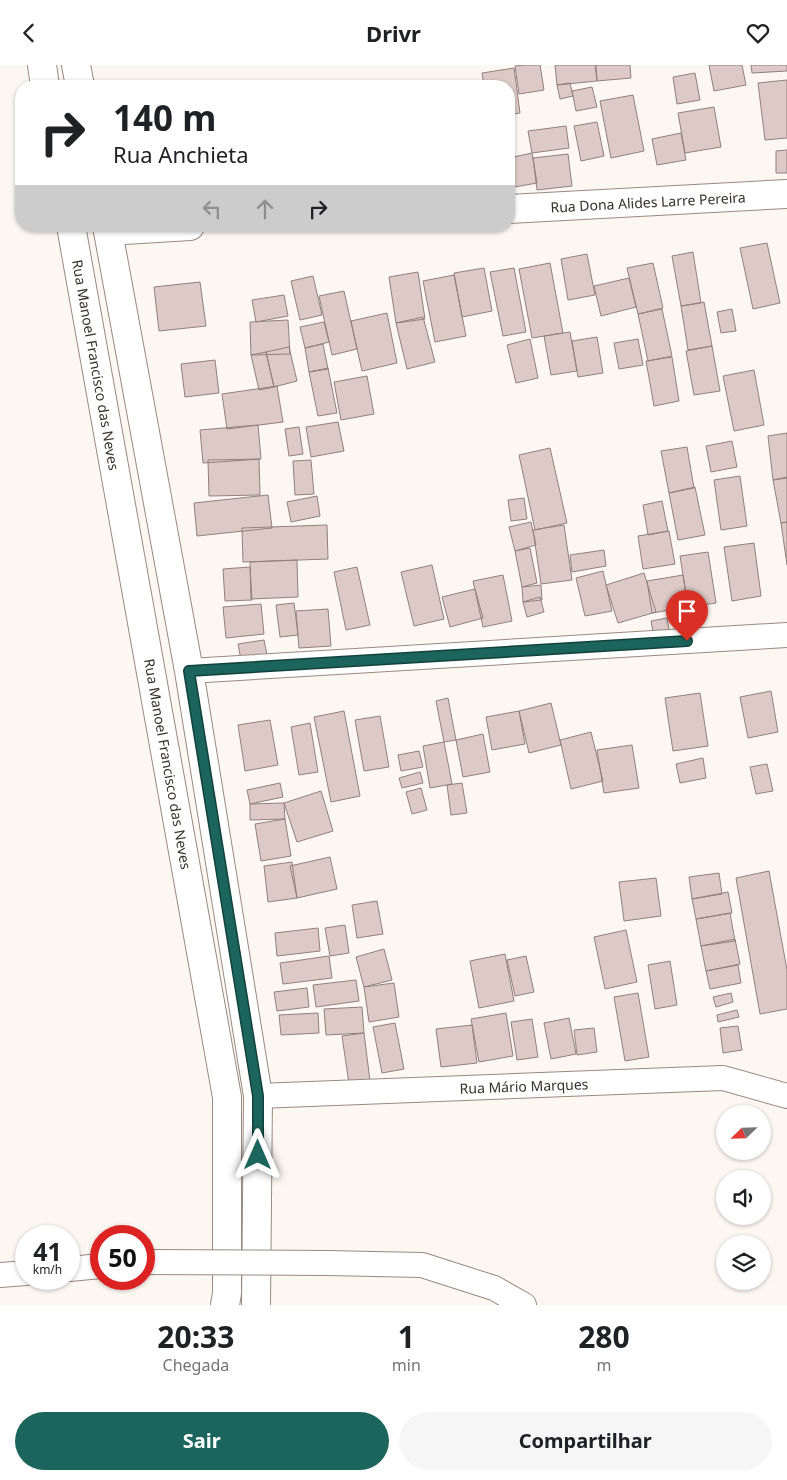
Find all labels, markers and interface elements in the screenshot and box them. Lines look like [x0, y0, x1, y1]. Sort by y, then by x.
text: Drivr [366, 18, 421, 48]
icon: back [15, 19, 43, 47]
icon: heart [744, 19, 772, 47]
text: 140 m [113, 94, 216, 141]
icon: right [30, 100, 95, 165]
text: Rua Anchieta [113, 139, 249, 169]
street label: Rua Dona Alides Larre Pereira [550, 187, 746, 217]
icon: left [198, 195, 226, 223]
icon: ahead [251, 195, 279, 223]
icon: right [304, 195, 332, 223]
street label: Rua Manoel Francisco das Neves [68, 258, 124, 472]
pin [666, 590, 708, 641]
icon: arrive [673, 597, 701, 625]
street label: Rua Manoel Francisco das Neves [140, 657, 196, 871]
street label: Rua Mário Marques [459, 1074, 589, 1098]
north arrow [716, 1105, 771, 1160]
map controls [716, 1105, 771, 1290]
position arrow [231, 1128, 283, 1180]
button: sound [716, 1170, 771, 1225]
speed limit sign: 50 [90, 1225, 155, 1290]
text: 41 [33, 1234, 62, 1268]
button: layers [716, 1235, 771, 1290]
text: km/h [33, 1261, 62, 1278]
text: 20:33 [157, 1316, 234, 1357]
text: 1 [398, 1316, 415, 1357]
text: 280 [578, 1316, 630, 1357]
text: Chegada [163, 1354, 229, 1376]
text: min [392, 1354, 421, 1376]
text: m [596, 1354, 611, 1376]
button: Sair [15, 1412, 389, 1470]
button: Compartilhar [399, 1412, 772, 1470]

